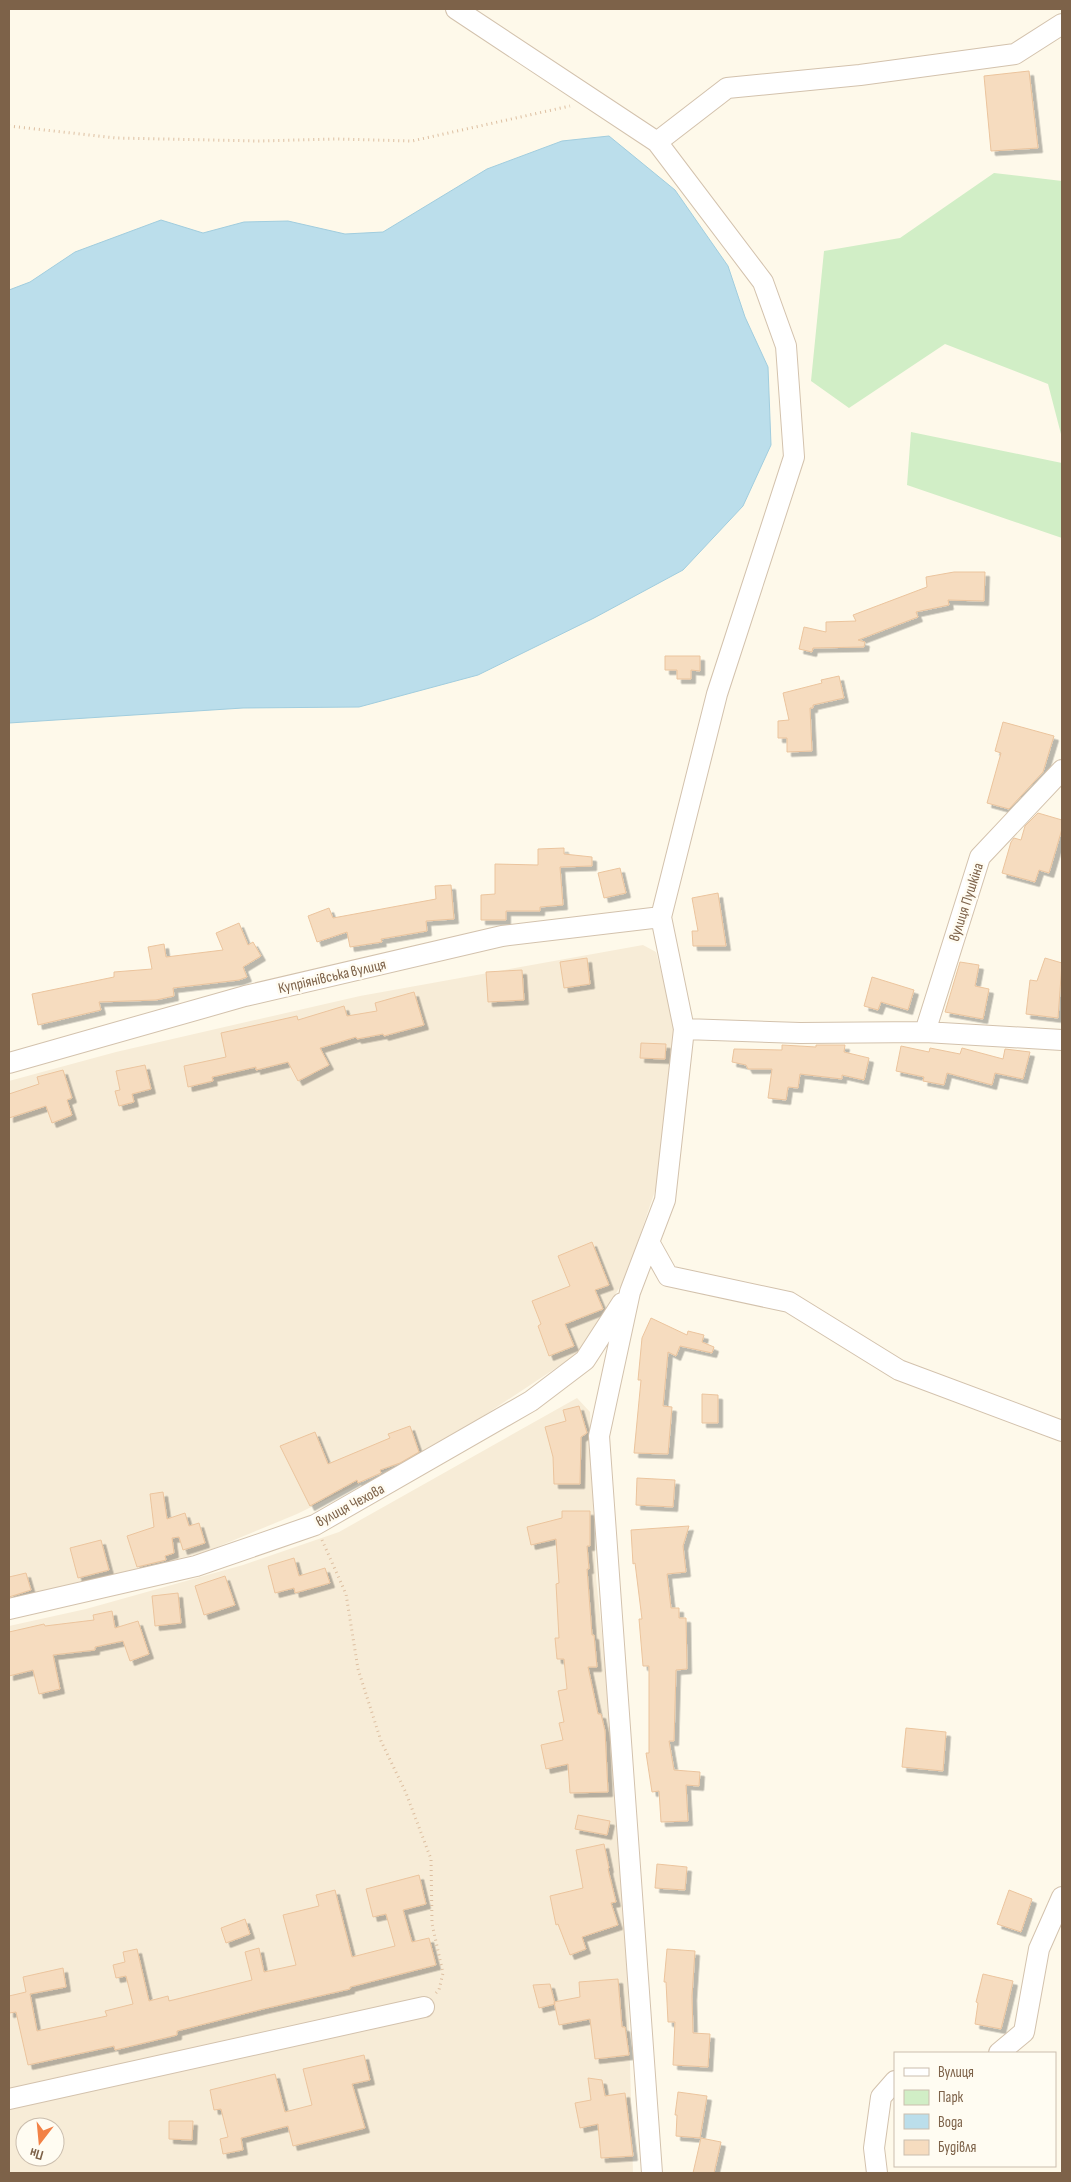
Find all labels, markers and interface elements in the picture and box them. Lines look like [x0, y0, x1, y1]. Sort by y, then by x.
street label: вулиця Пушкіна [945, 860, 988, 944]
street label: Купріянівська вулиця [276, 955, 388, 998]
street label: вулиця Чехова [313, 1479, 388, 1531]
legend [894, 2052, 1056, 2167]
text: Вулиця [938, 2063, 974, 2082]
text: Парк [938, 2088, 964, 2107]
text: Вода [938, 2113, 963, 2132]
north arrow [15, 2117, 65, 2167]
text: Будівля [938, 2138, 977, 2157]
text: Пн [28, 2144, 45, 2164]

